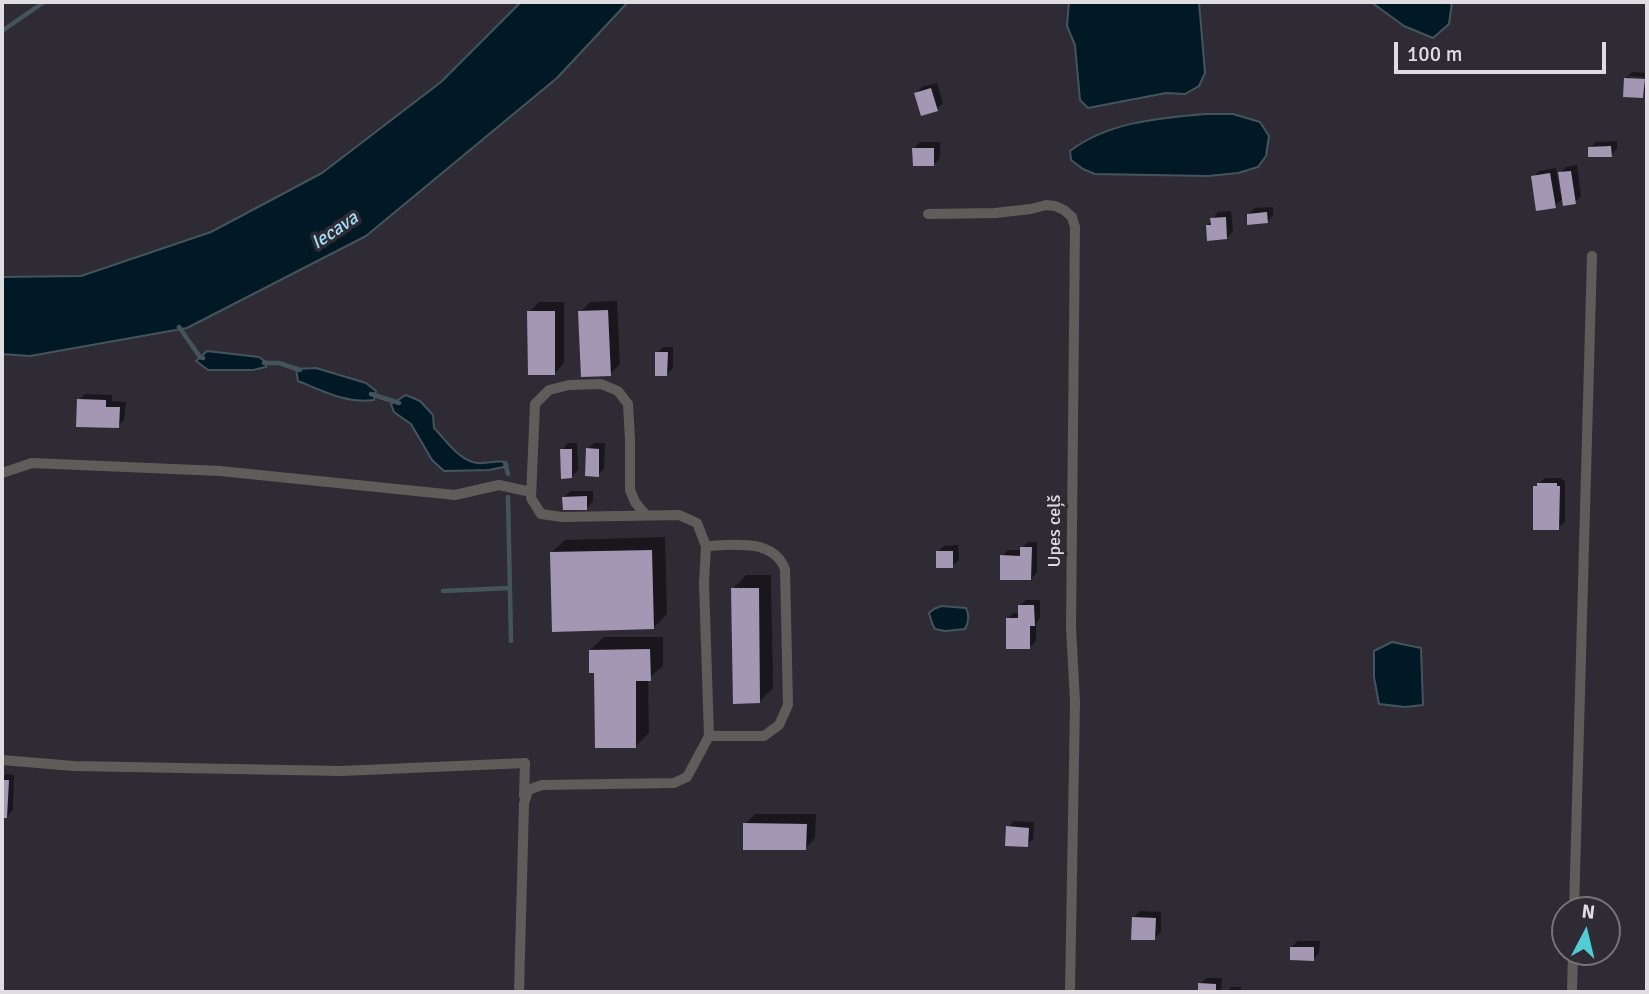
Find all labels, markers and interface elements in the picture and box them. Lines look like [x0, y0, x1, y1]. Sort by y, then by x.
scale bar [1397, 28, 1609, 72]
text: 100 m [1407, 41, 1462, 67]
water label: Iecava [307, 207, 363, 255]
street label: Upes ceļš [1044, 495, 1066, 567]
north arrow [1551, 896, 1621, 966]
text: N [1580, 899, 1596, 925]

